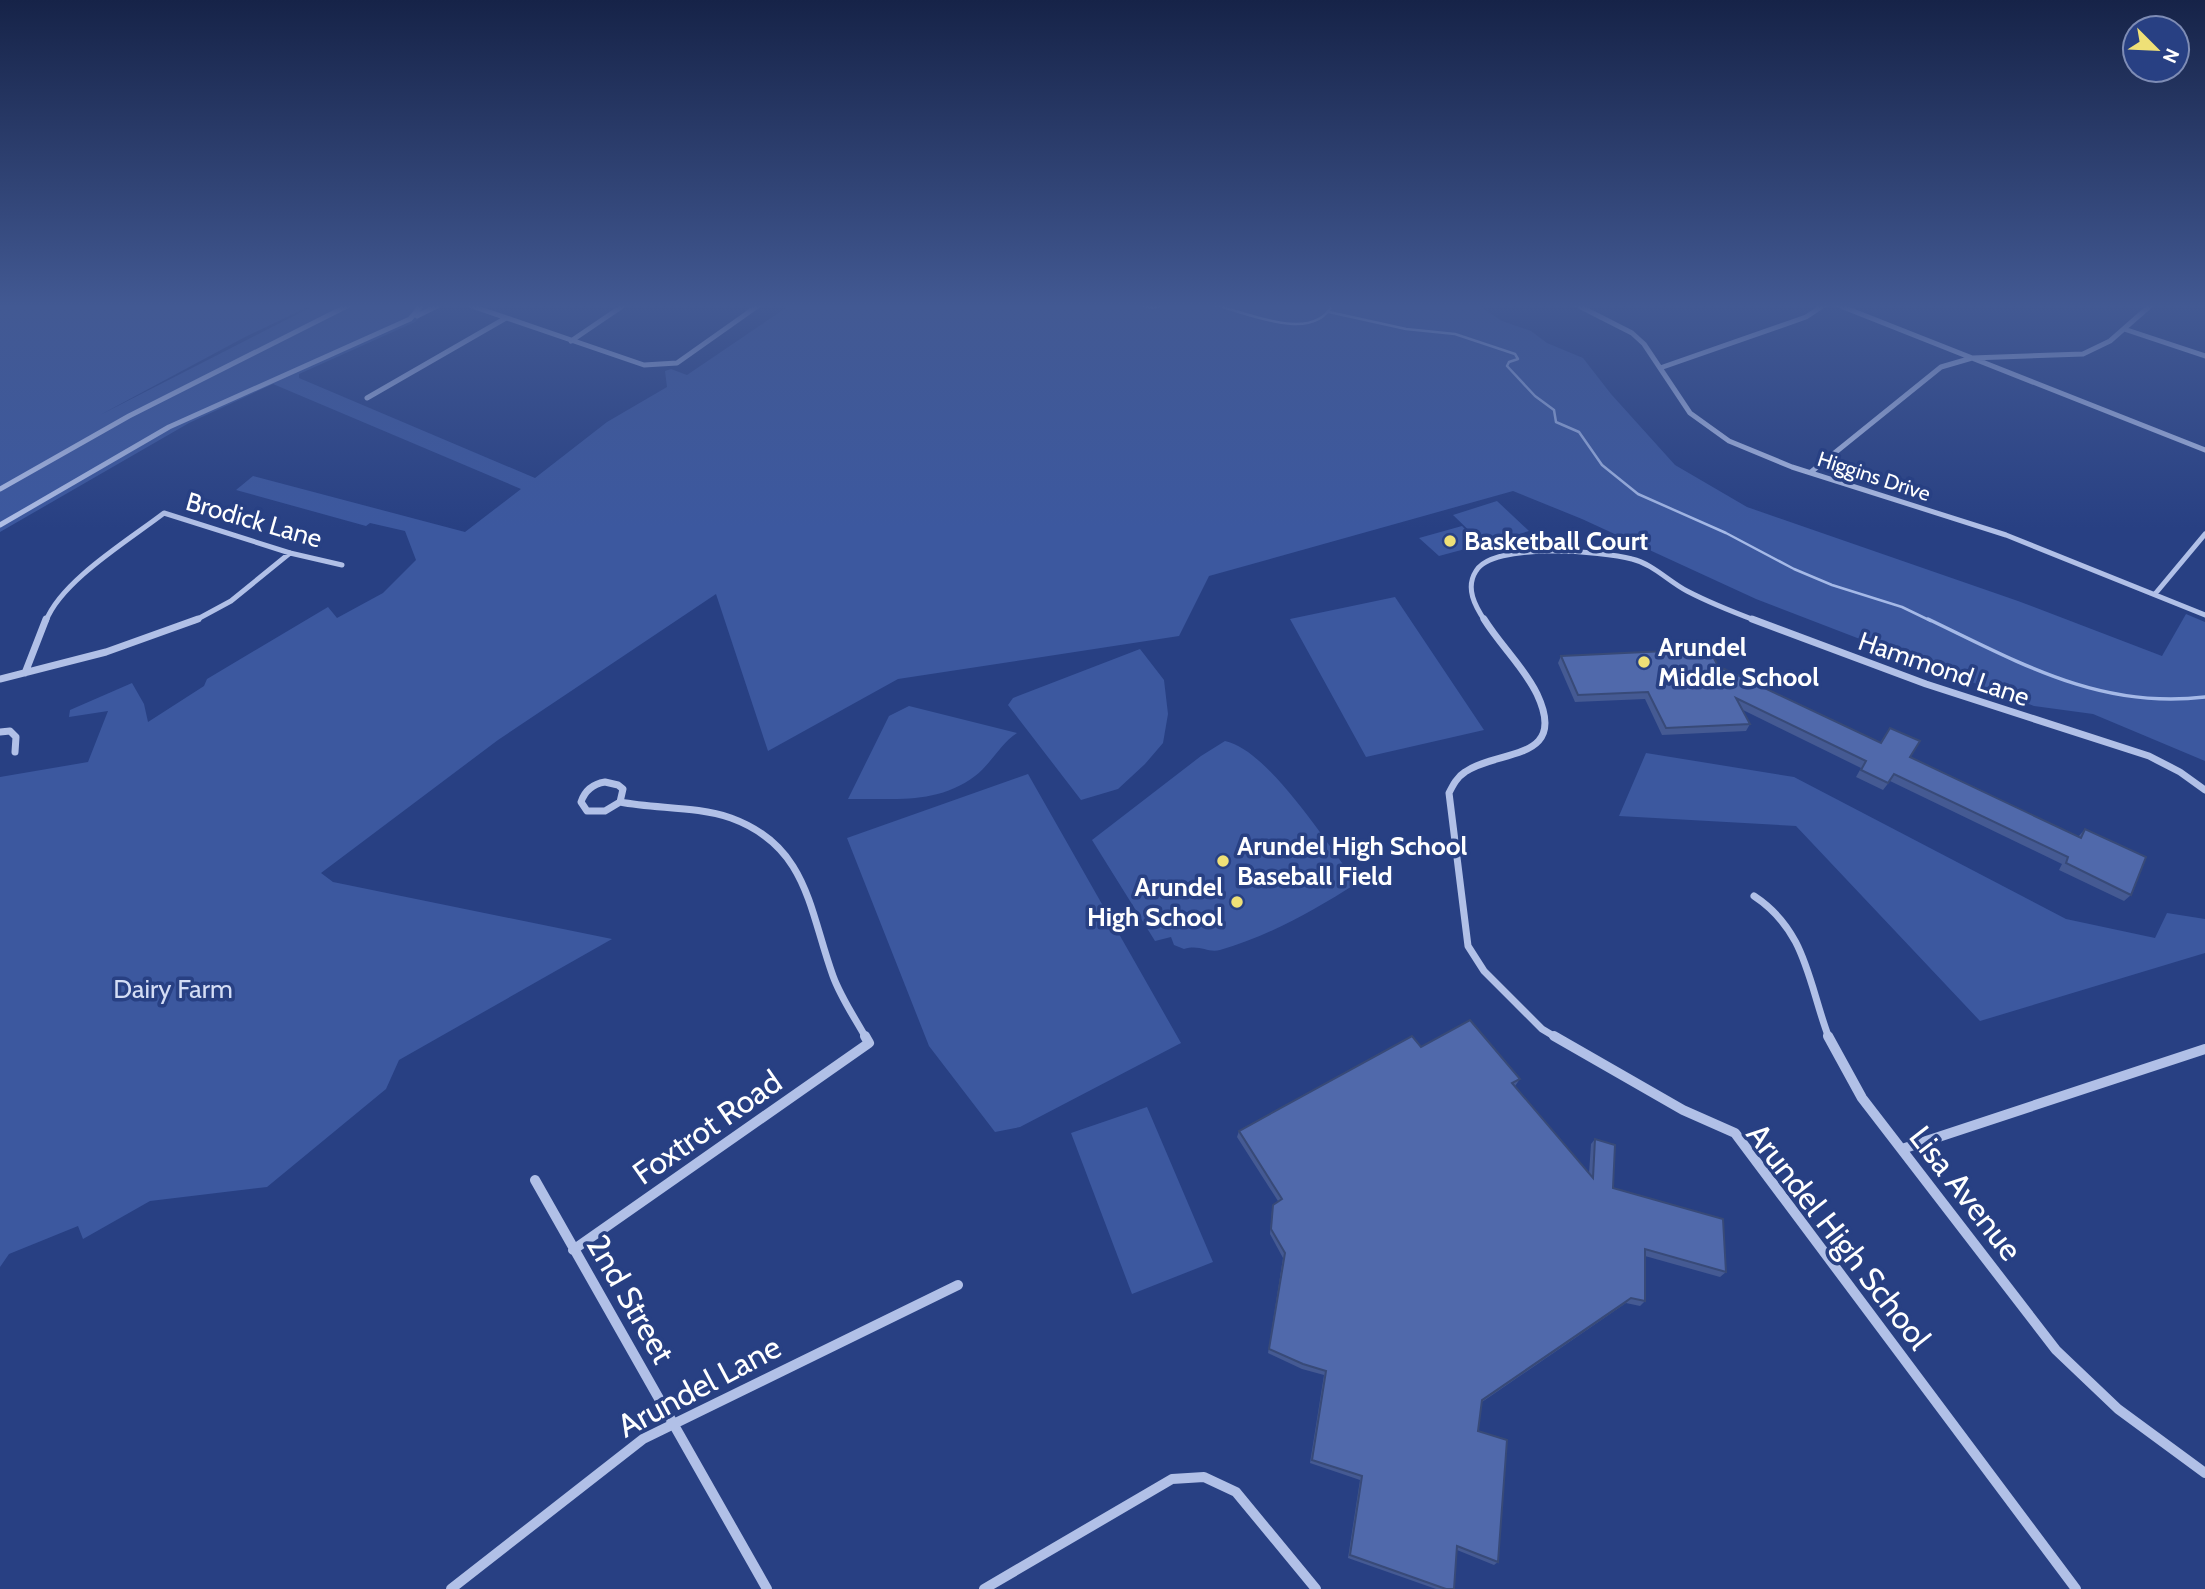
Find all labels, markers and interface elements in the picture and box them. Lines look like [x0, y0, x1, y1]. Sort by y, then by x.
north arrow [2121, 14, 2191, 84]
text: N [2158, 45, 2184, 67]
street label: Higgins Drive [1814, 446, 1934, 506]
street label: Brodick Lane [182, 485, 326, 555]
place label: Basketball Court [1464, 525, 1648, 557]
marker: Basketball Court [1442, 533, 1458, 549]
street label: Hammond Lane [1854, 625, 2034, 713]
place label: Arundel Middle School [1658, 631, 1819, 693]
marker: Arundel Middle School [1636, 654, 1652, 670]
place label: Arundel High School Baseball Field [1237, 830, 1468, 892]
marker: Arundel High School Baseball Field [1215, 853, 1231, 869]
place label: Arundel High School [1087, 871, 1223, 933]
marker: Arundel High School [1229, 894, 1245, 910]
park label: Dairy Farm [113, 973, 233, 1005]
street label: Foxtrot Road [625, 1061, 789, 1193]
street label: Arundel High School [1739, 1115, 1940, 1357]
street label: Lisa Avenue [1901, 1118, 2031, 1268]
street label: 2nd Street [579, 1228, 683, 1370]
street label: Arundel Lane [611, 1327, 787, 1445]

